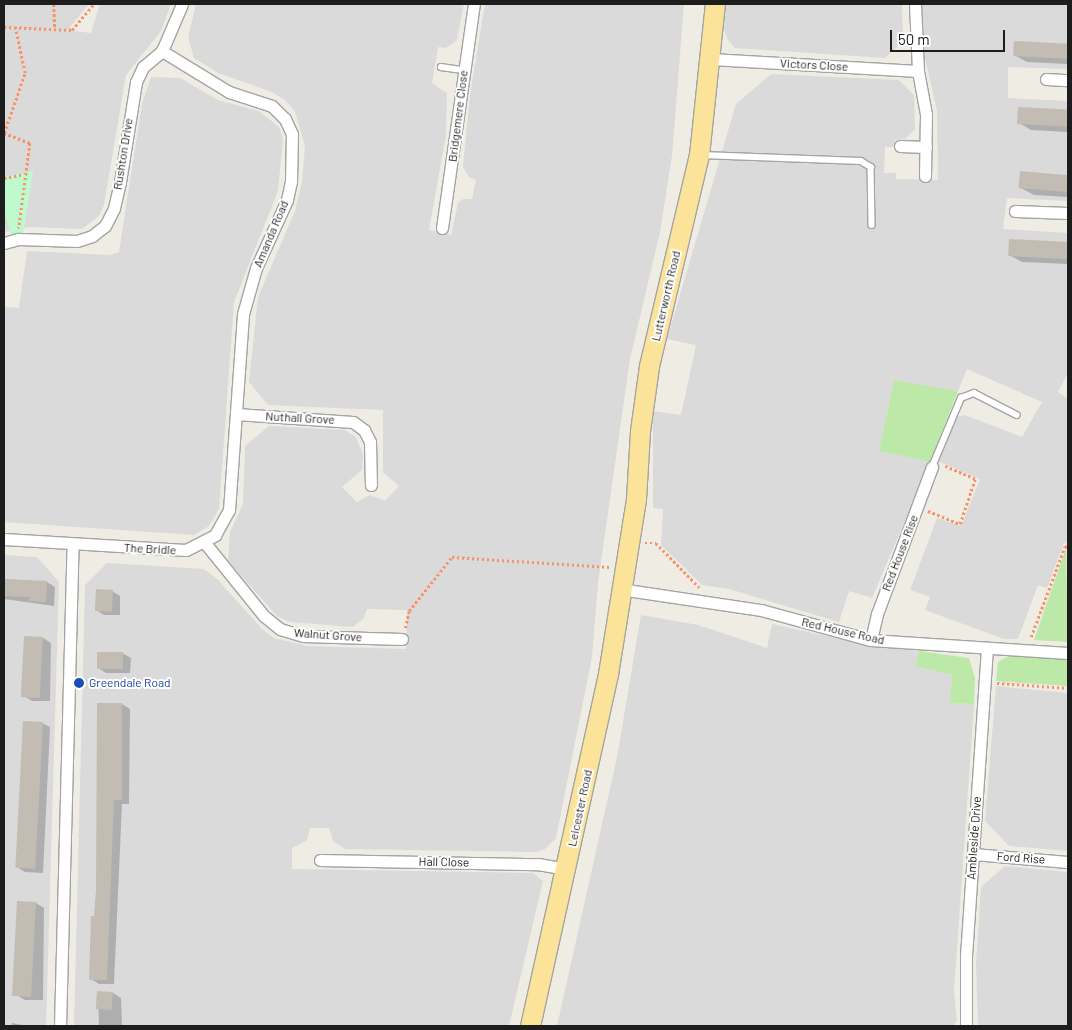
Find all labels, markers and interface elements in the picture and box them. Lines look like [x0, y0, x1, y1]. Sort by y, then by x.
scale bar [892, 20, 1007, 52]
text: 50 m [898, 30, 930, 48]
street label: Victors Close [779, 56, 849, 74]
street label: Bridgemere Close [445, 69, 471, 163]
street label: Rushton Drive [110, 117, 136, 191]
street label: Amanda Road [250, 198, 292, 270]
street label: Lutterworth Road [649, 249, 683, 343]
street label: Nuthall Grove [265, 409, 335, 427]
street label: Red House Rise [879, 513, 921, 593]
street label: The Bridle [123, 540, 177, 558]
street label: Red House Road [800, 614, 886, 648]
street label: Walnut Grove [293, 625, 363, 645]
place label: Greendale Road [89, 676, 171, 690]
marker: Greendale Road [73, 677, 85, 689]
street label: Leicester Road [565, 768, 595, 848]
street label: Ambleside Drive [964, 796, 984, 880]
street label: Ford Rise [996, 849, 1046, 867]
street label: Hall Close [419, 854, 469, 870]

